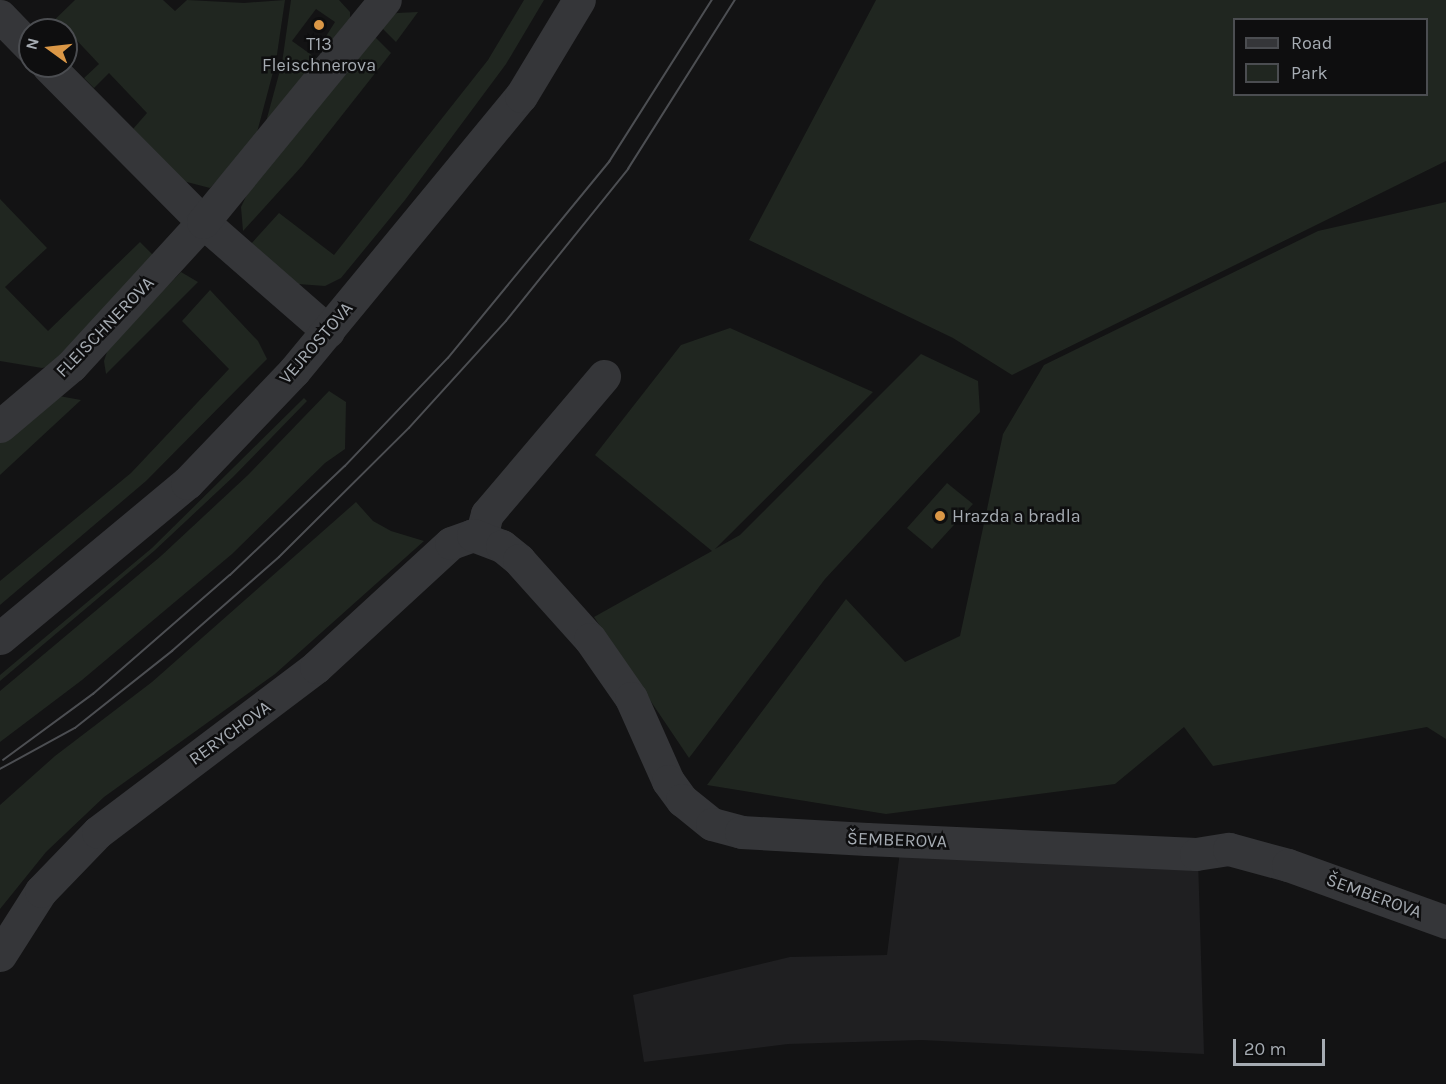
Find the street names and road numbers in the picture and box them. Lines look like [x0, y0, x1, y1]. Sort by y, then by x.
street label: FLEISCHNEROVA [51, 272, 159, 382]
street label: VEJROSTOVA [275, 298, 357, 388]
street label: RERYCHOVA [185, 696, 275, 770]
street label: ŠEMBEROVA [847, 827, 947, 853]
street label: ŠEMBEROVA [1323, 869, 1425, 923]

